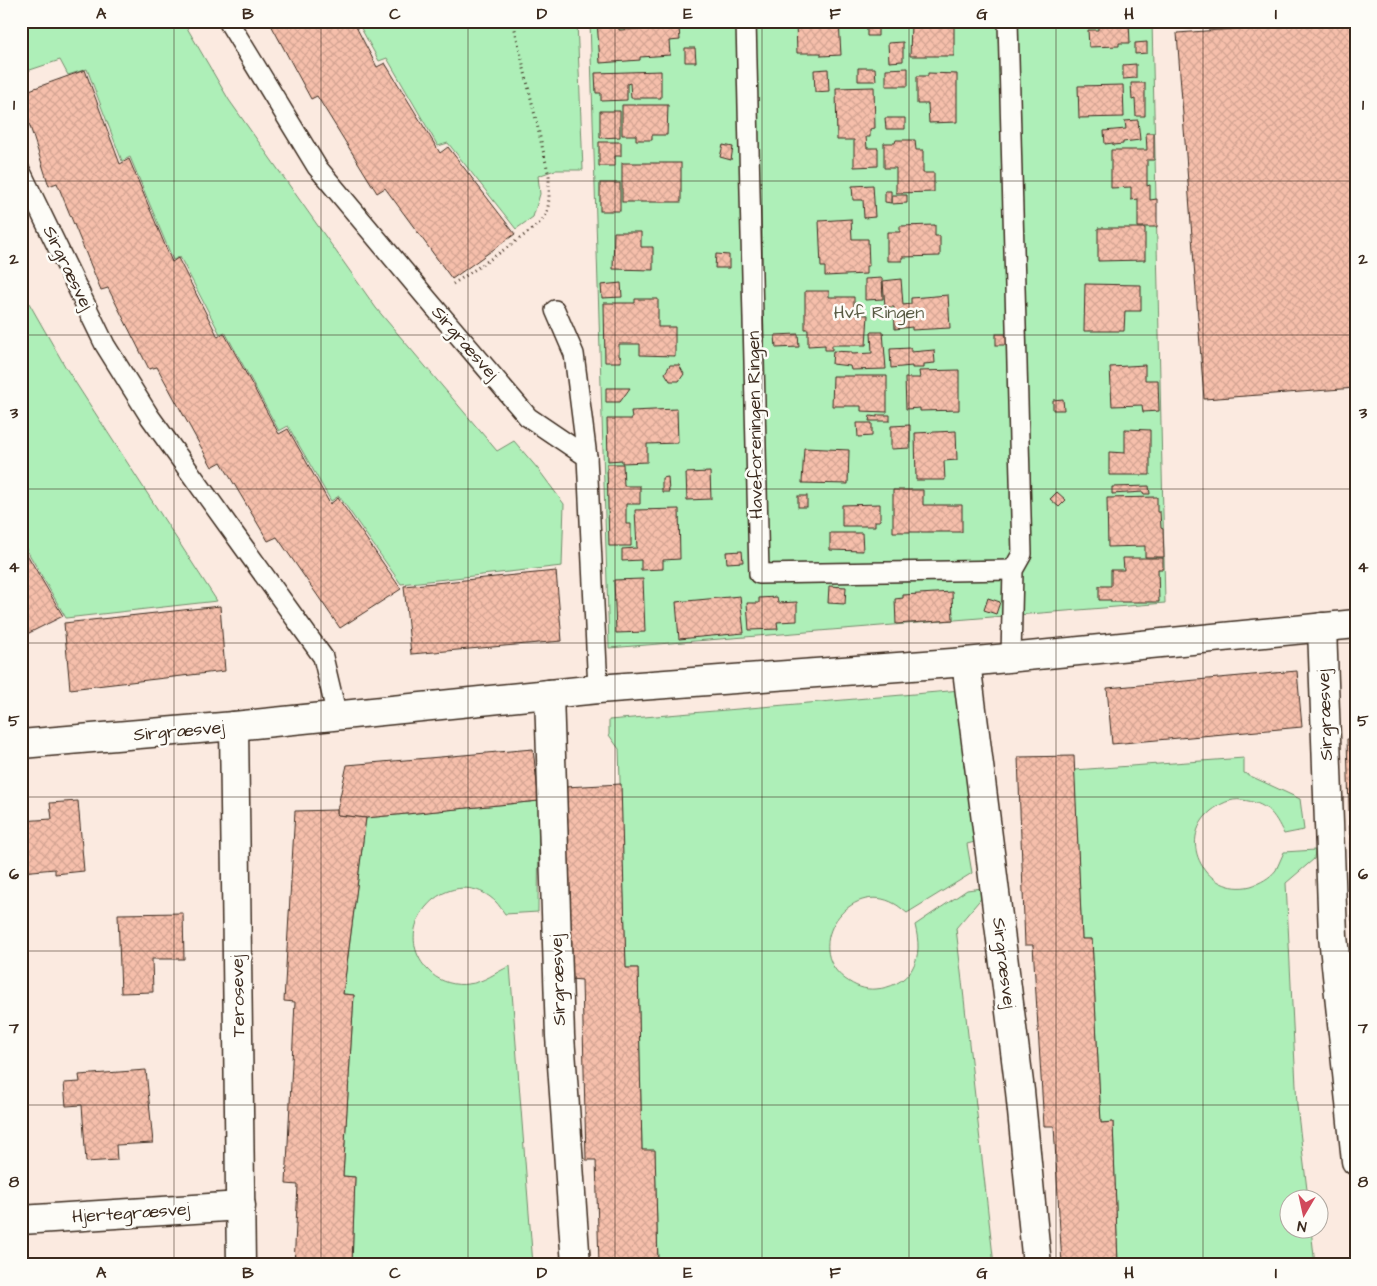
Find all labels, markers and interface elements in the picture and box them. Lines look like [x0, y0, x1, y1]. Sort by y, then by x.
text: A [96, 3, 107, 25]
text: B [242, 3, 254, 25]
text: C [389, 3, 401, 25]
text: D [537, 3, 548, 25]
text: E [683, 3, 693, 25]
text: F [829, 3, 841, 25]
text: G [976, 3, 988, 25]
text: H [1124, 3, 1134, 25]
text: I [1275, 3, 1277, 25]
text: 1 [13, 94, 16, 116]
text: 1 [1362, 94, 1365, 116]
street label: Sirgræsvej [36, 221, 100, 316]
text: 2 [8, 248, 19, 270]
text: 2 [1357, 248, 1368, 270]
street label: Sirgræsvej [425, 300, 505, 387]
park label: Hvf Ringen [834, 300, 924, 326]
street label: Haveforeningen Ringen [741, 331, 770, 519]
text: 3 [9, 402, 19, 424]
text: 3 [1358, 402, 1368, 424]
text: 4 [9, 556, 20, 578]
text: 4 [1358, 556, 1369, 578]
street label: Sirgræsvej [1311, 668, 1340, 761]
text: 5 [8, 710, 20, 732]
text: 5 [1357, 710, 1369, 732]
street label: Sirgræsvej [132, 714, 226, 748]
text: 6 [9, 863, 19, 885]
text: 6 [1358, 863, 1368, 885]
street label: Sirgræsvej [985, 916, 1022, 1011]
street label: Sirgræsvej [544, 933, 573, 1026]
street label: Terosevej [225, 954, 251, 1037]
text: 7 [8, 1017, 19, 1039]
text: 7 [1357, 1017, 1368, 1039]
text: 8 [9, 1171, 20, 1193]
text: 8 [1358, 1171, 1369, 1193]
north arrow [1280, 1188, 1330, 1238]
street label: Hjertegræsvej [71, 1196, 192, 1231]
text: N [1296, 1215, 1308, 1236]
text: A [96, 1262, 107, 1284]
text: B [242, 1262, 254, 1284]
text: C [389, 1262, 401, 1284]
text: D [537, 1262, 548, 1284]
text: E [683, 1262, 693, 1284]
text: F [829, 1262, 841, 1284]
text: G [976, 1262, 988, 1284]
text: H [1124, 1262, 1134, 1284]
text: I [1275, 1262, 1277, 1284]

